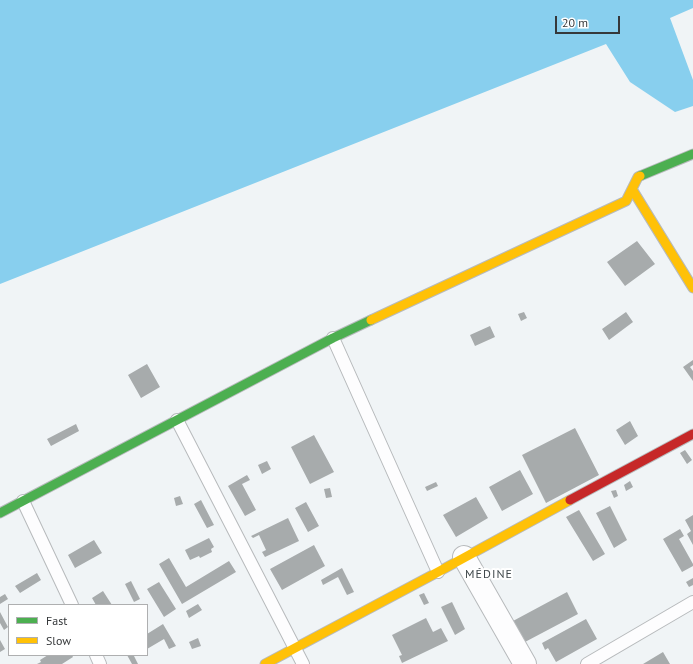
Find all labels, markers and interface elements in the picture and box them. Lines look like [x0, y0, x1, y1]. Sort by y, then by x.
scale bar [557, 8, 622, 34]
text: 20 m [562, 15, 588, 30]
district label: MÉDINE [465, 568, 513, 582]
legend [8, 604, 148, 656]
text: Fast [46, 613, 67, 628]
text: Slow [46, 633, 71, 648]

